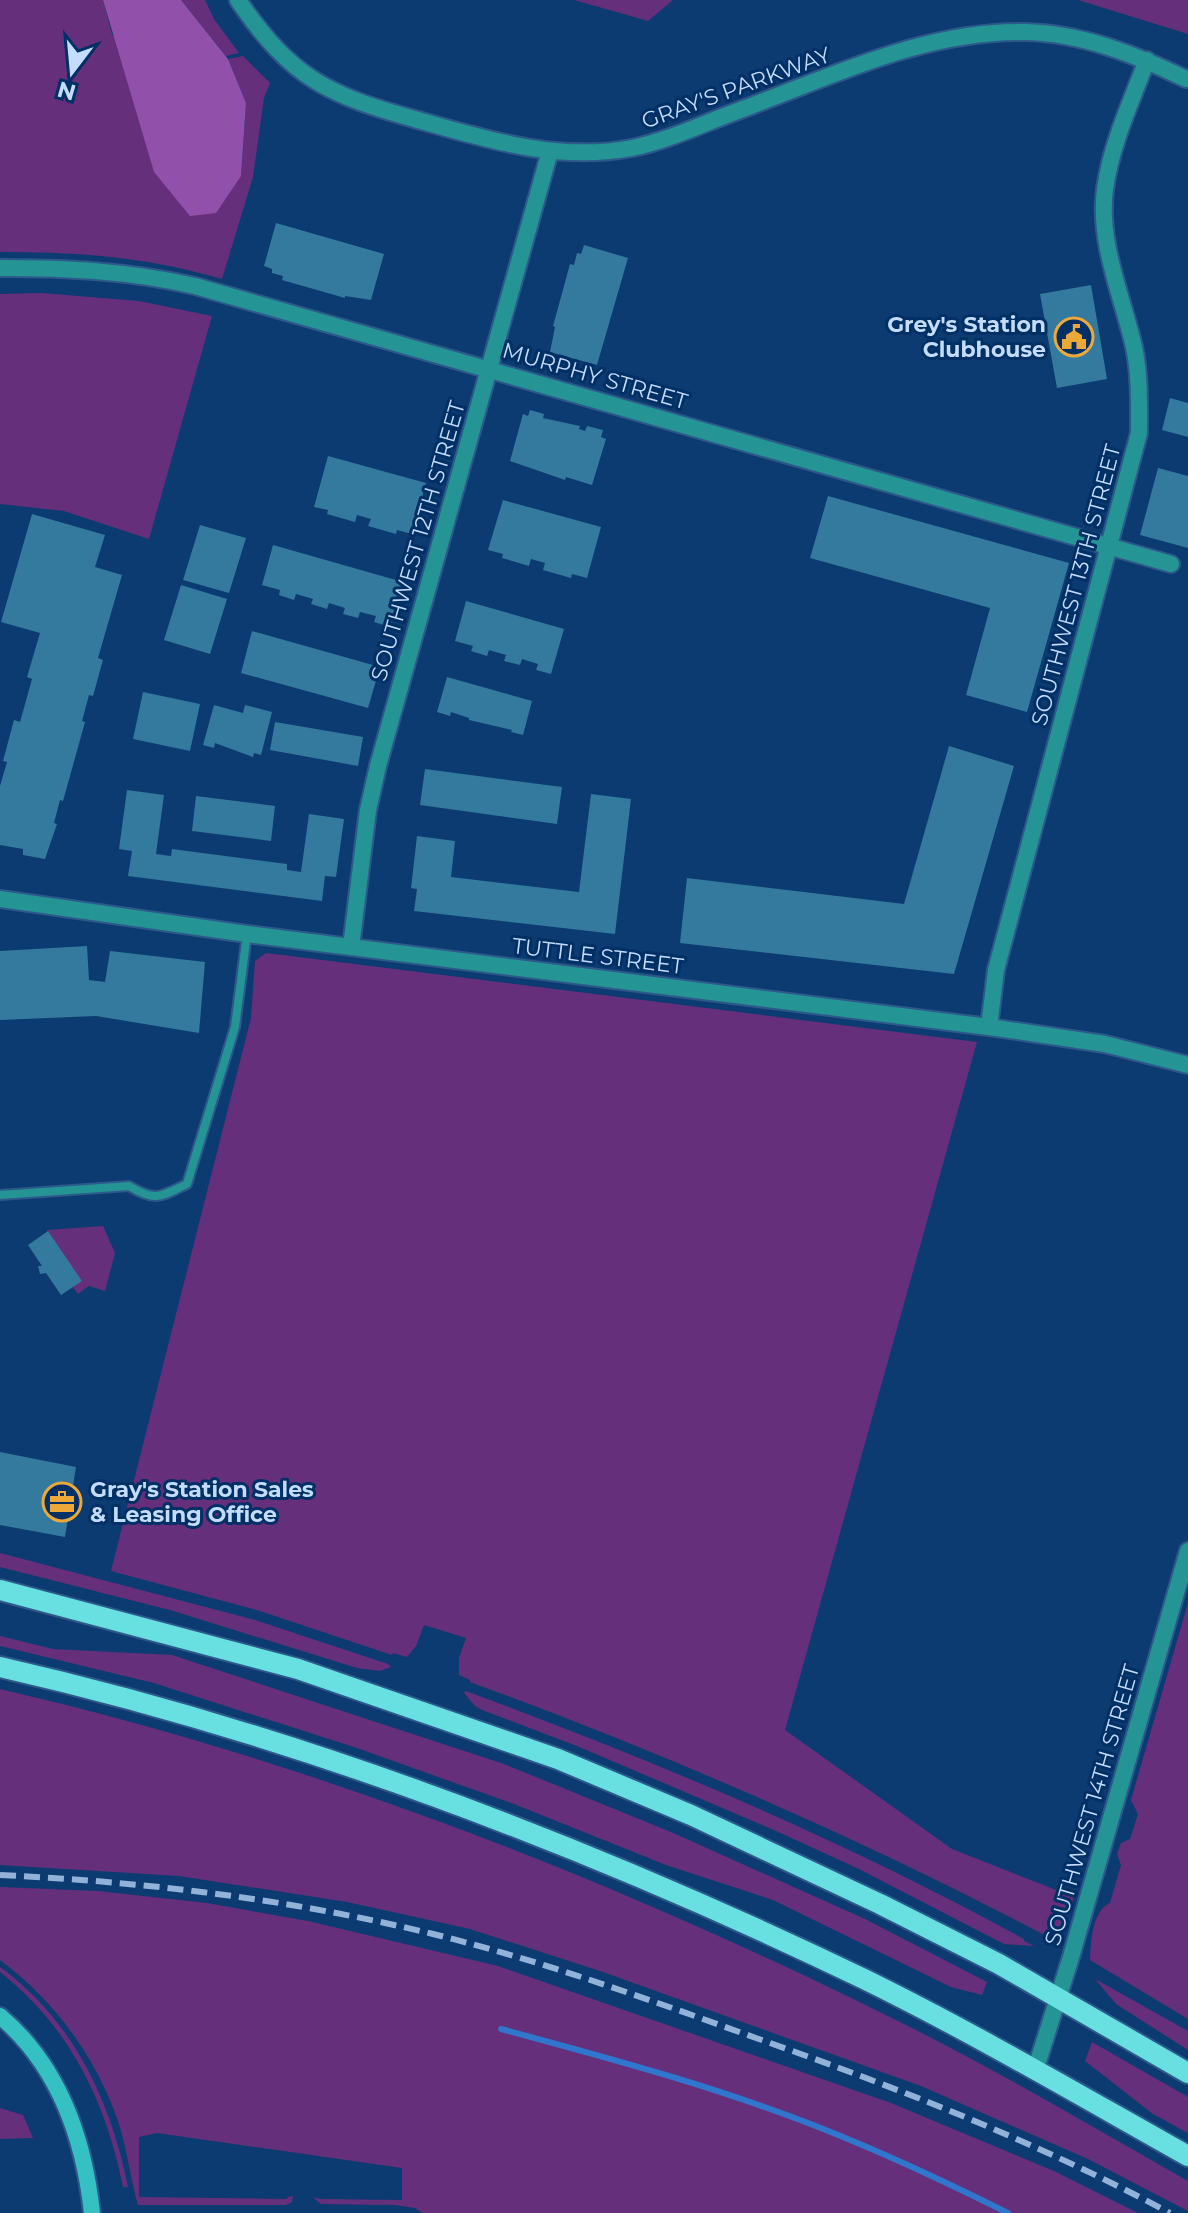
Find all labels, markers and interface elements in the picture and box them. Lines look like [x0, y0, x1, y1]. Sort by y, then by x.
north arrow [32, 32, 112, 112]
street label: GRAY'S PARKWAY [638, 41, 834, 135]
text: N [54, 75, 79, 106]
place label: Grey's Station Clubhouse [887, 311, 1046, 363]
public building icon: Grey's Station Clubhouse [1053, 316, 1095, 358]
street label: MURPHY STREET [499, 337, 691, 415]
street label: SOUTHWEST 12TH STREET [365, 397, 471, 684]
street label: SOUTHWEST 13TH STREET [1025, 441, 1127, 729]
street label: TUTTLE STREET [511, 932, 685, 980]
place label: Gray's Station Sales & Leasing Office [90, 1476, 314, 1528]
office icon: Gray's Station Sales & Leasing Office [41, 1481, 83, 1523]
street label: SOUTHWEST 14TH STREET [1039, 1661, 1145, 1949]

